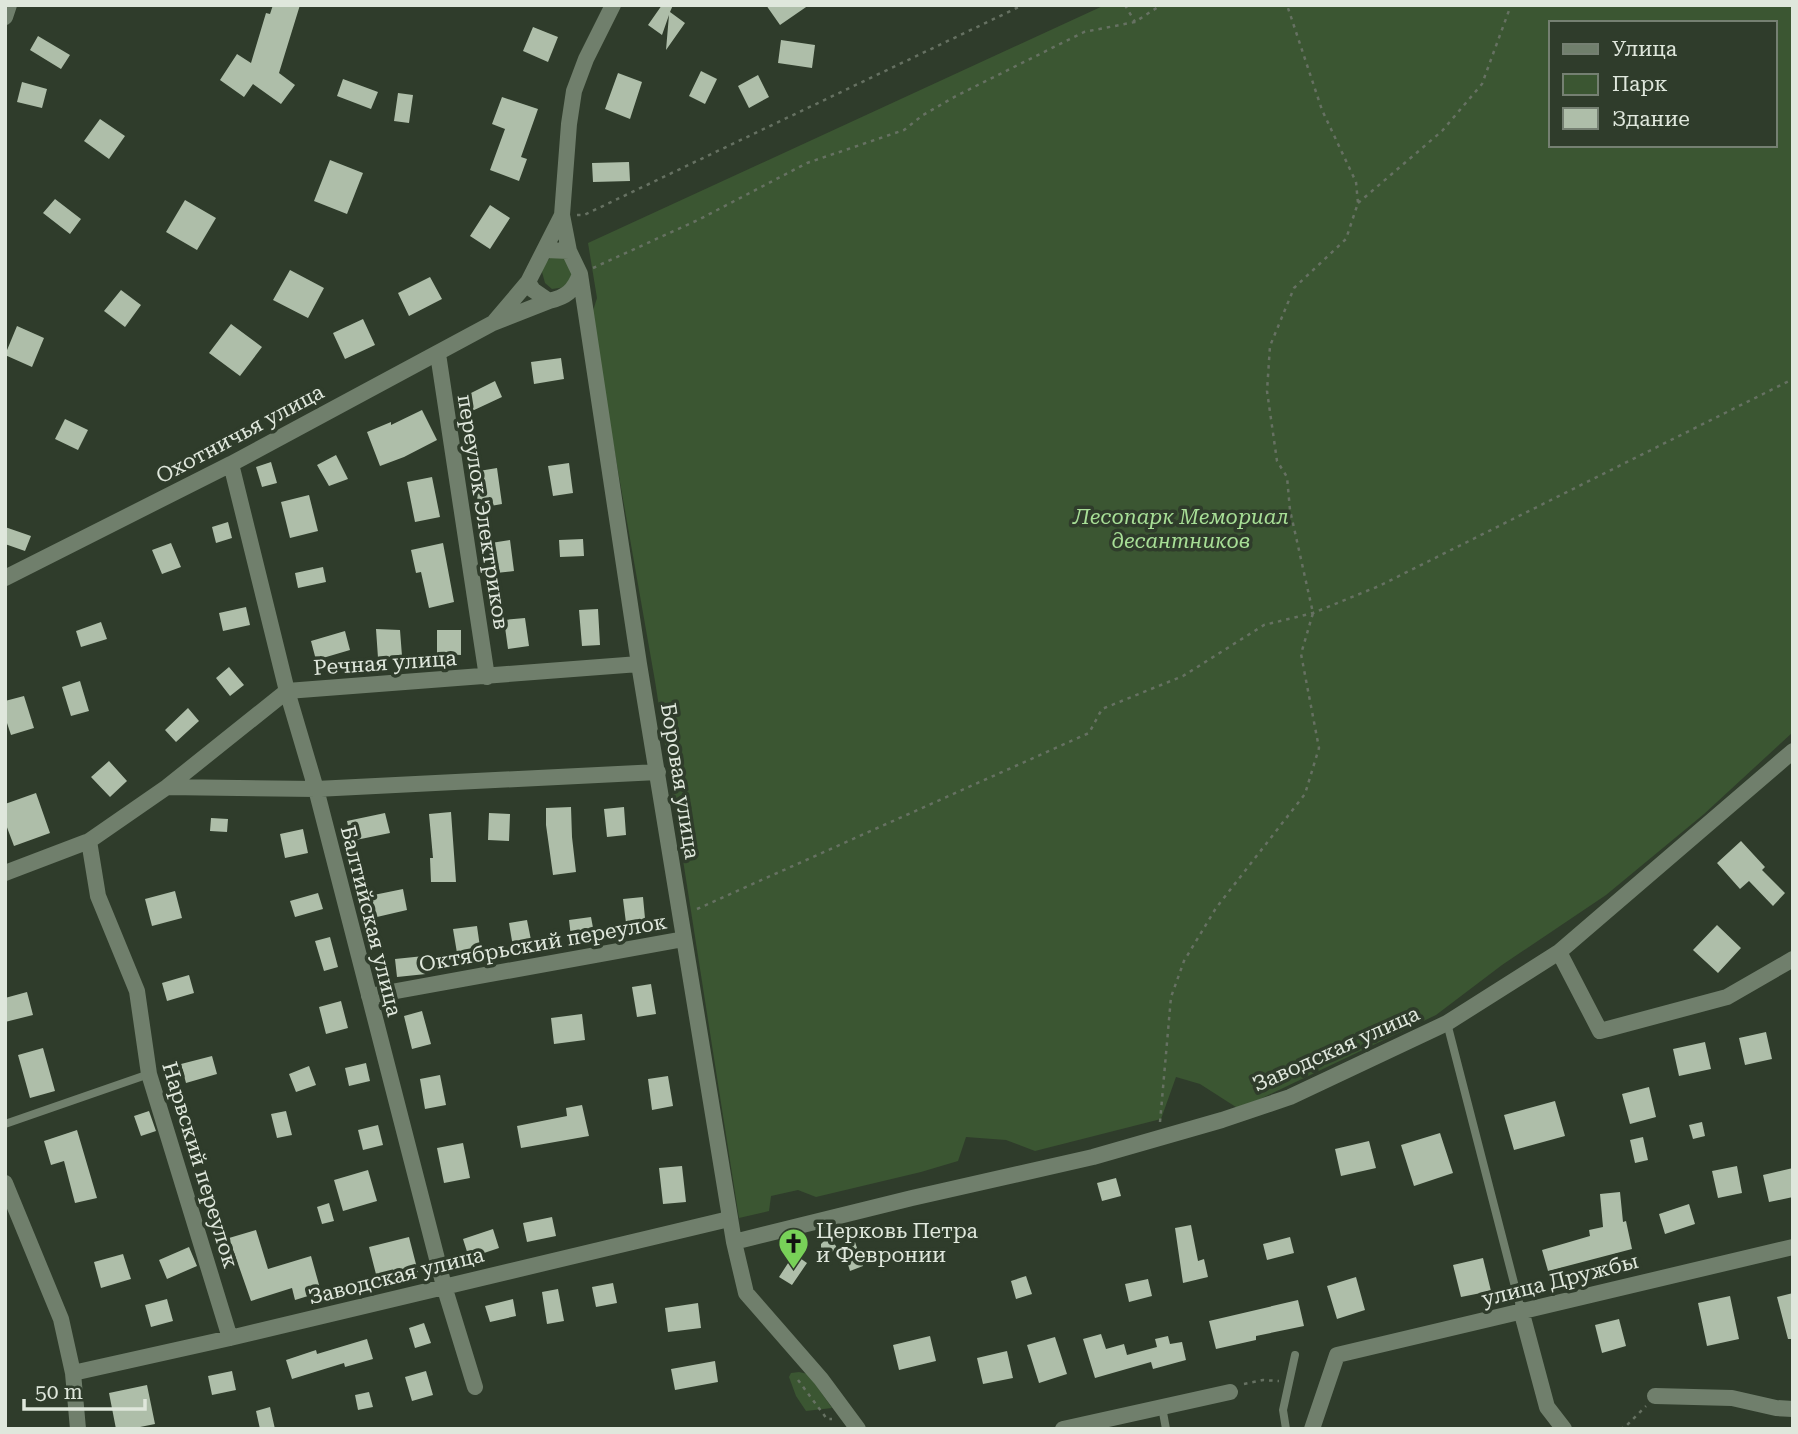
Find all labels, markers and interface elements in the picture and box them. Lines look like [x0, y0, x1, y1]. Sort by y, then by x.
legend [1549, 21, 1777, 147]
text: Улица [1612, 37, 1678, 61]
text: Парк [1612, 72, 1668, 96]
text: Здание [1612, 107, 1690, 131]
street label: Охотничья улица [152, 379, 329, 488]
street label: переулок Электриков [453, 393, 513, 631]
park label: Лесопарк Мемориал десантников [1071, 505, 1289, 553]
street label: Речная улица [313, 646, 458, 680]
street label: Боровая улица [656, 701, 704, 861]
street label: Балтийская улица [336, 823, 406, 1019]
street label: Октябрьский переулок [417, 909, 669, 977]
street label: Заводская улица [1249, 1001, 1424, 1097]
street label: Нарвский переулок [157, 1059, 243, 1271]
place label: Церковь Петра и Февронии [816, 1219, 978, 1267]
church icon: Церковь Петра и Февронии [776, 1226, 810, 1270]
street label: Заводская улица [306, 1242, 487, 1309]
street label: улица Дружбы [1479, 1249, 1641, 1311]
scale bar [24, 1368, 145, 1412]
text: 50 m [35, 1380, 83, 1404]

